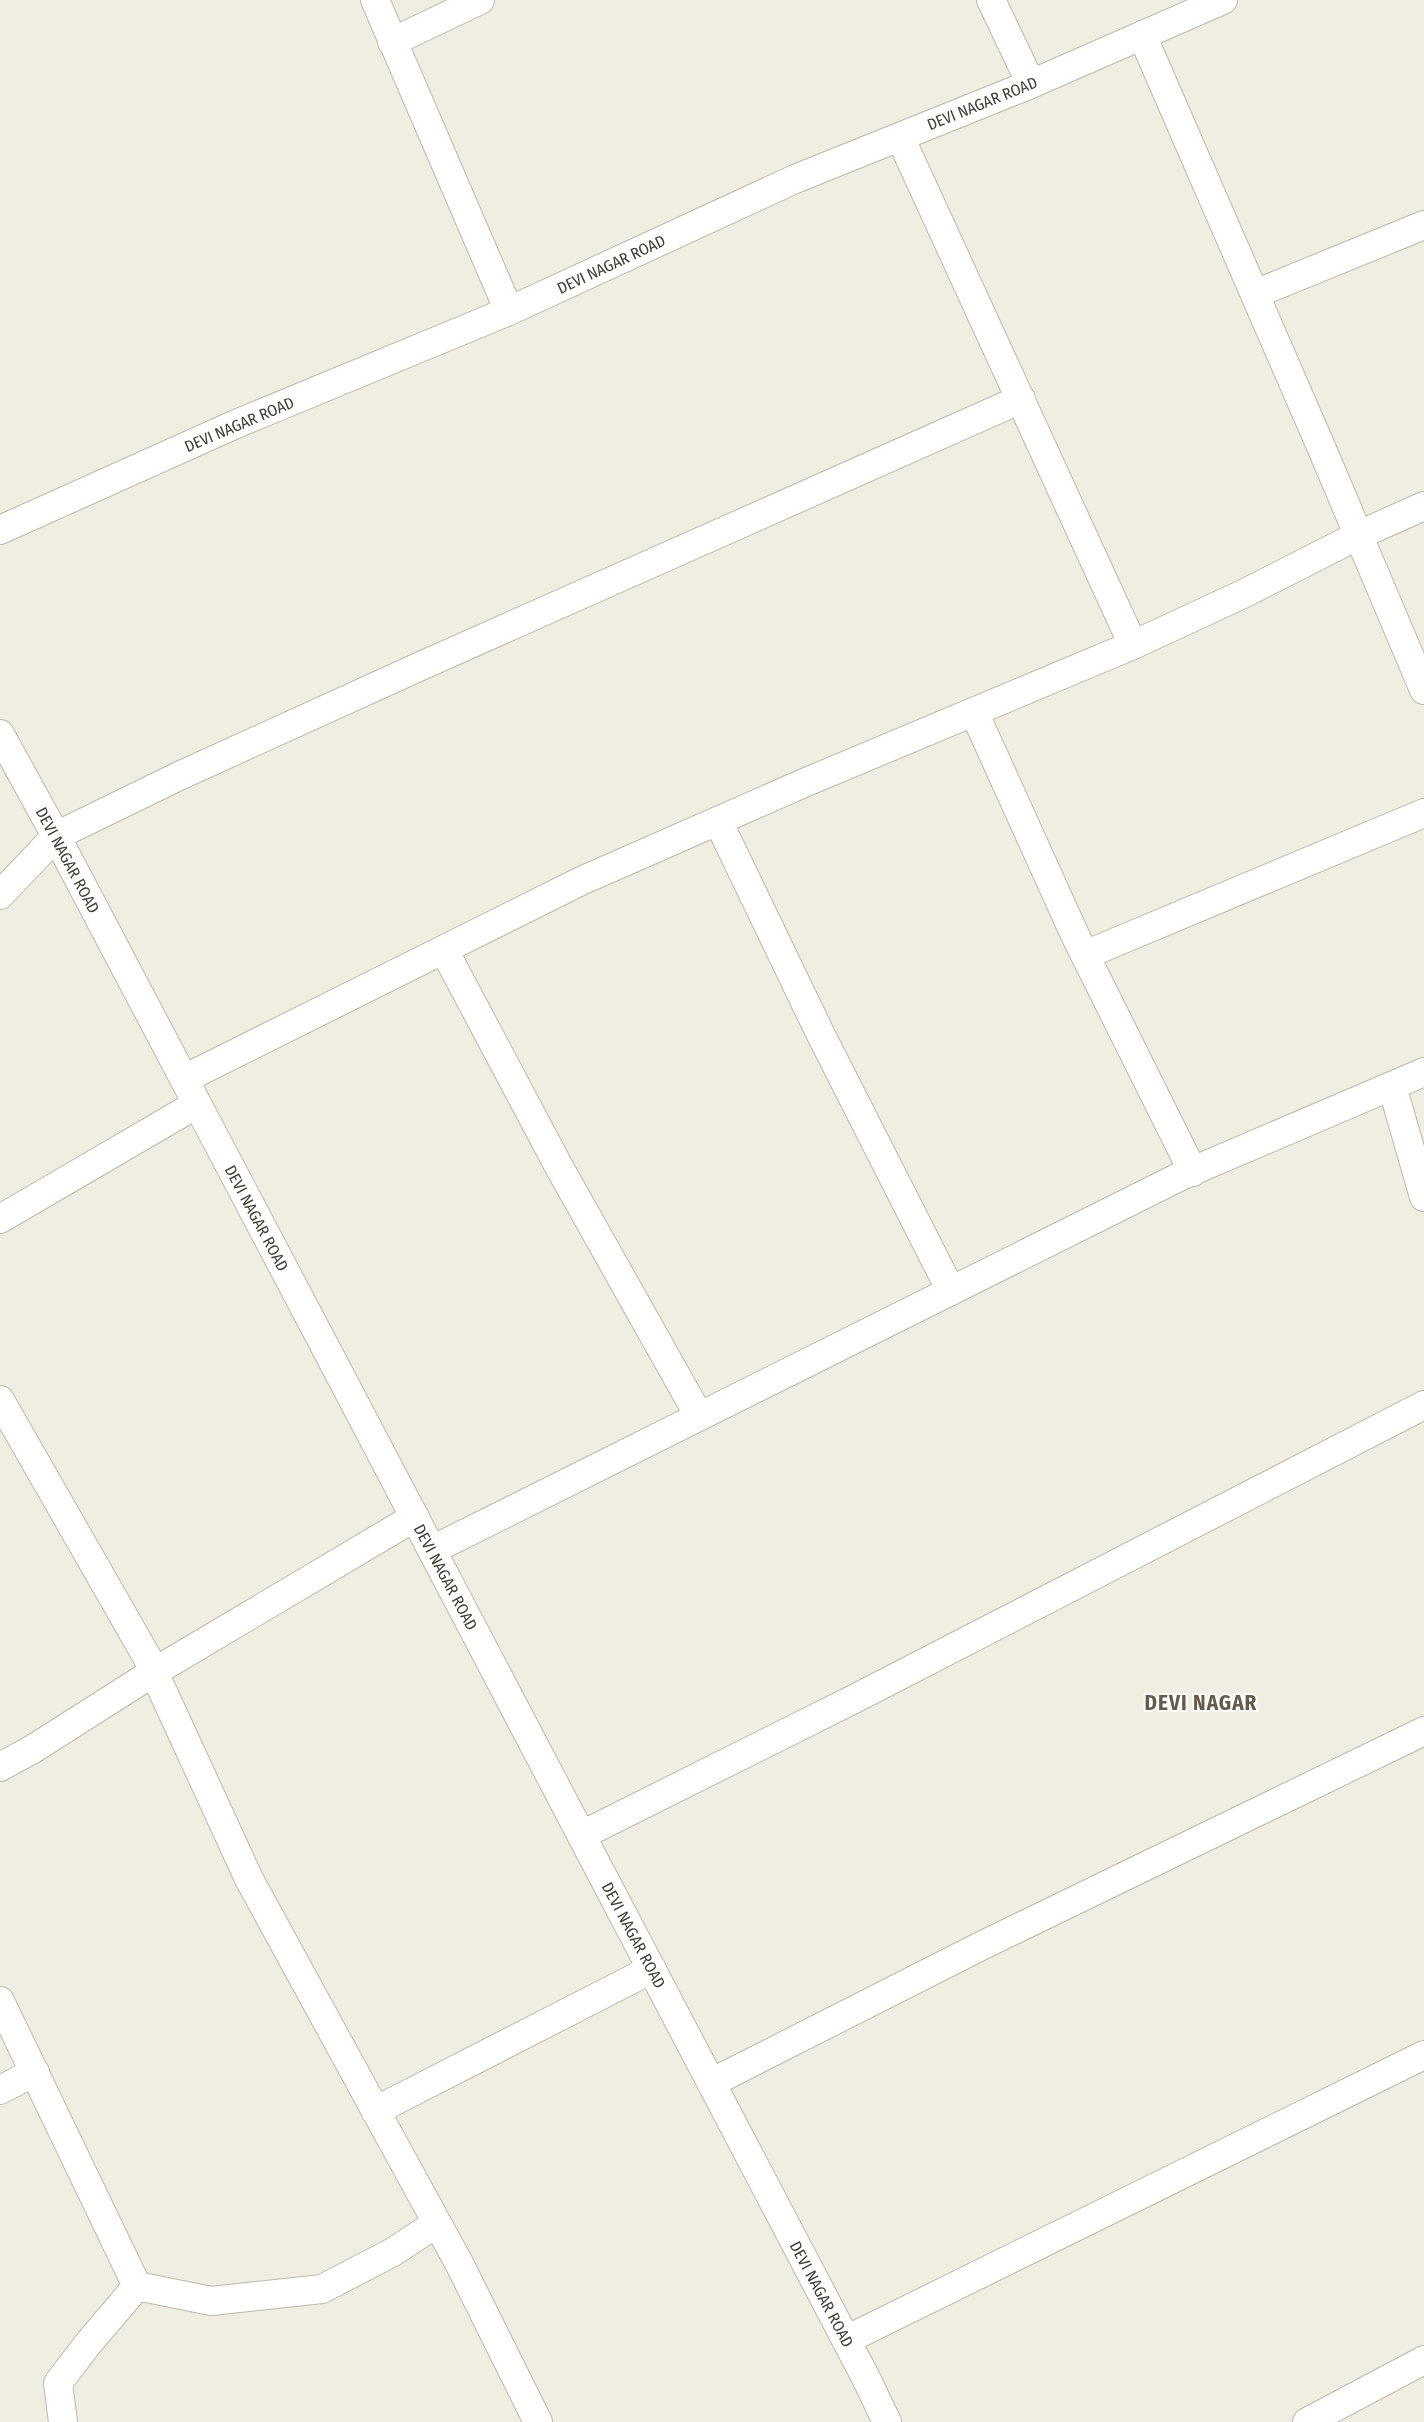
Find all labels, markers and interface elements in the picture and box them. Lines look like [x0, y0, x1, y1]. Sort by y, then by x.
street label: DEVI NAGAR ROAD [924, 73, 1040, 134]
street label: DEVI NAGAR ROAD [554, 231, 668, 298]
street label: DEVI NAGAR ROAD [182, 393, 297, 456]
street label: DEVI NAGAR ROAD [32, 804, 103, 916]
street label: DEVI NAGAR ROAD [221, 1162, 292, 1274]
street label: DEVI NAGAR ROAD [410, 1521, 481, 1633]
district label: DEVI NAGAR [1145, 1690, 1257, 1716]
street label: DEVI NAGAR ROAD [598, 1879, 669, 1991]
street label: DEVI NAGAR ROAD [786, 2238, 857, 2350]

